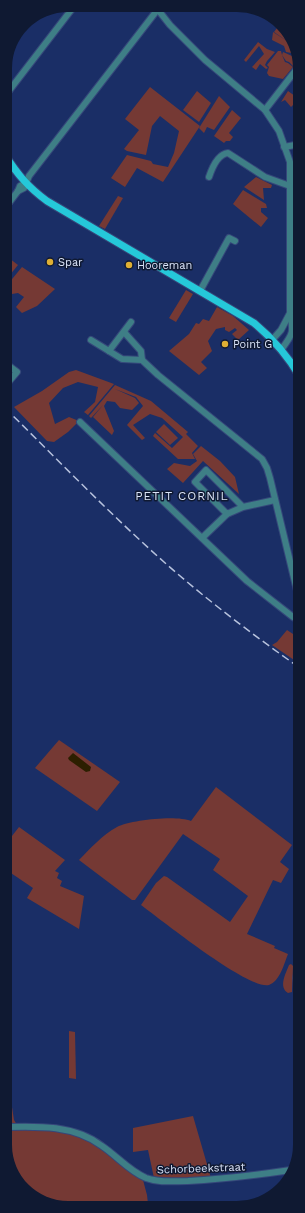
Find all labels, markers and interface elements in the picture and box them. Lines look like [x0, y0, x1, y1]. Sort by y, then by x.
place label: Spar [58, 256, 83, 269]
marker: Spar [45, 257, 55, 267]
place label: Hooreman [137, 259, 192, 272]
marker: Hooreman [124, 260, 134, 270]
place label: Point G [233, 338, 272, 351]
marker: Point G [220, 339, 230, 349]
district label: PETIT CORNIL [135, 489, 229, 503]
street label: Schorbeekstraat [157, 1160, 246, 1177]

